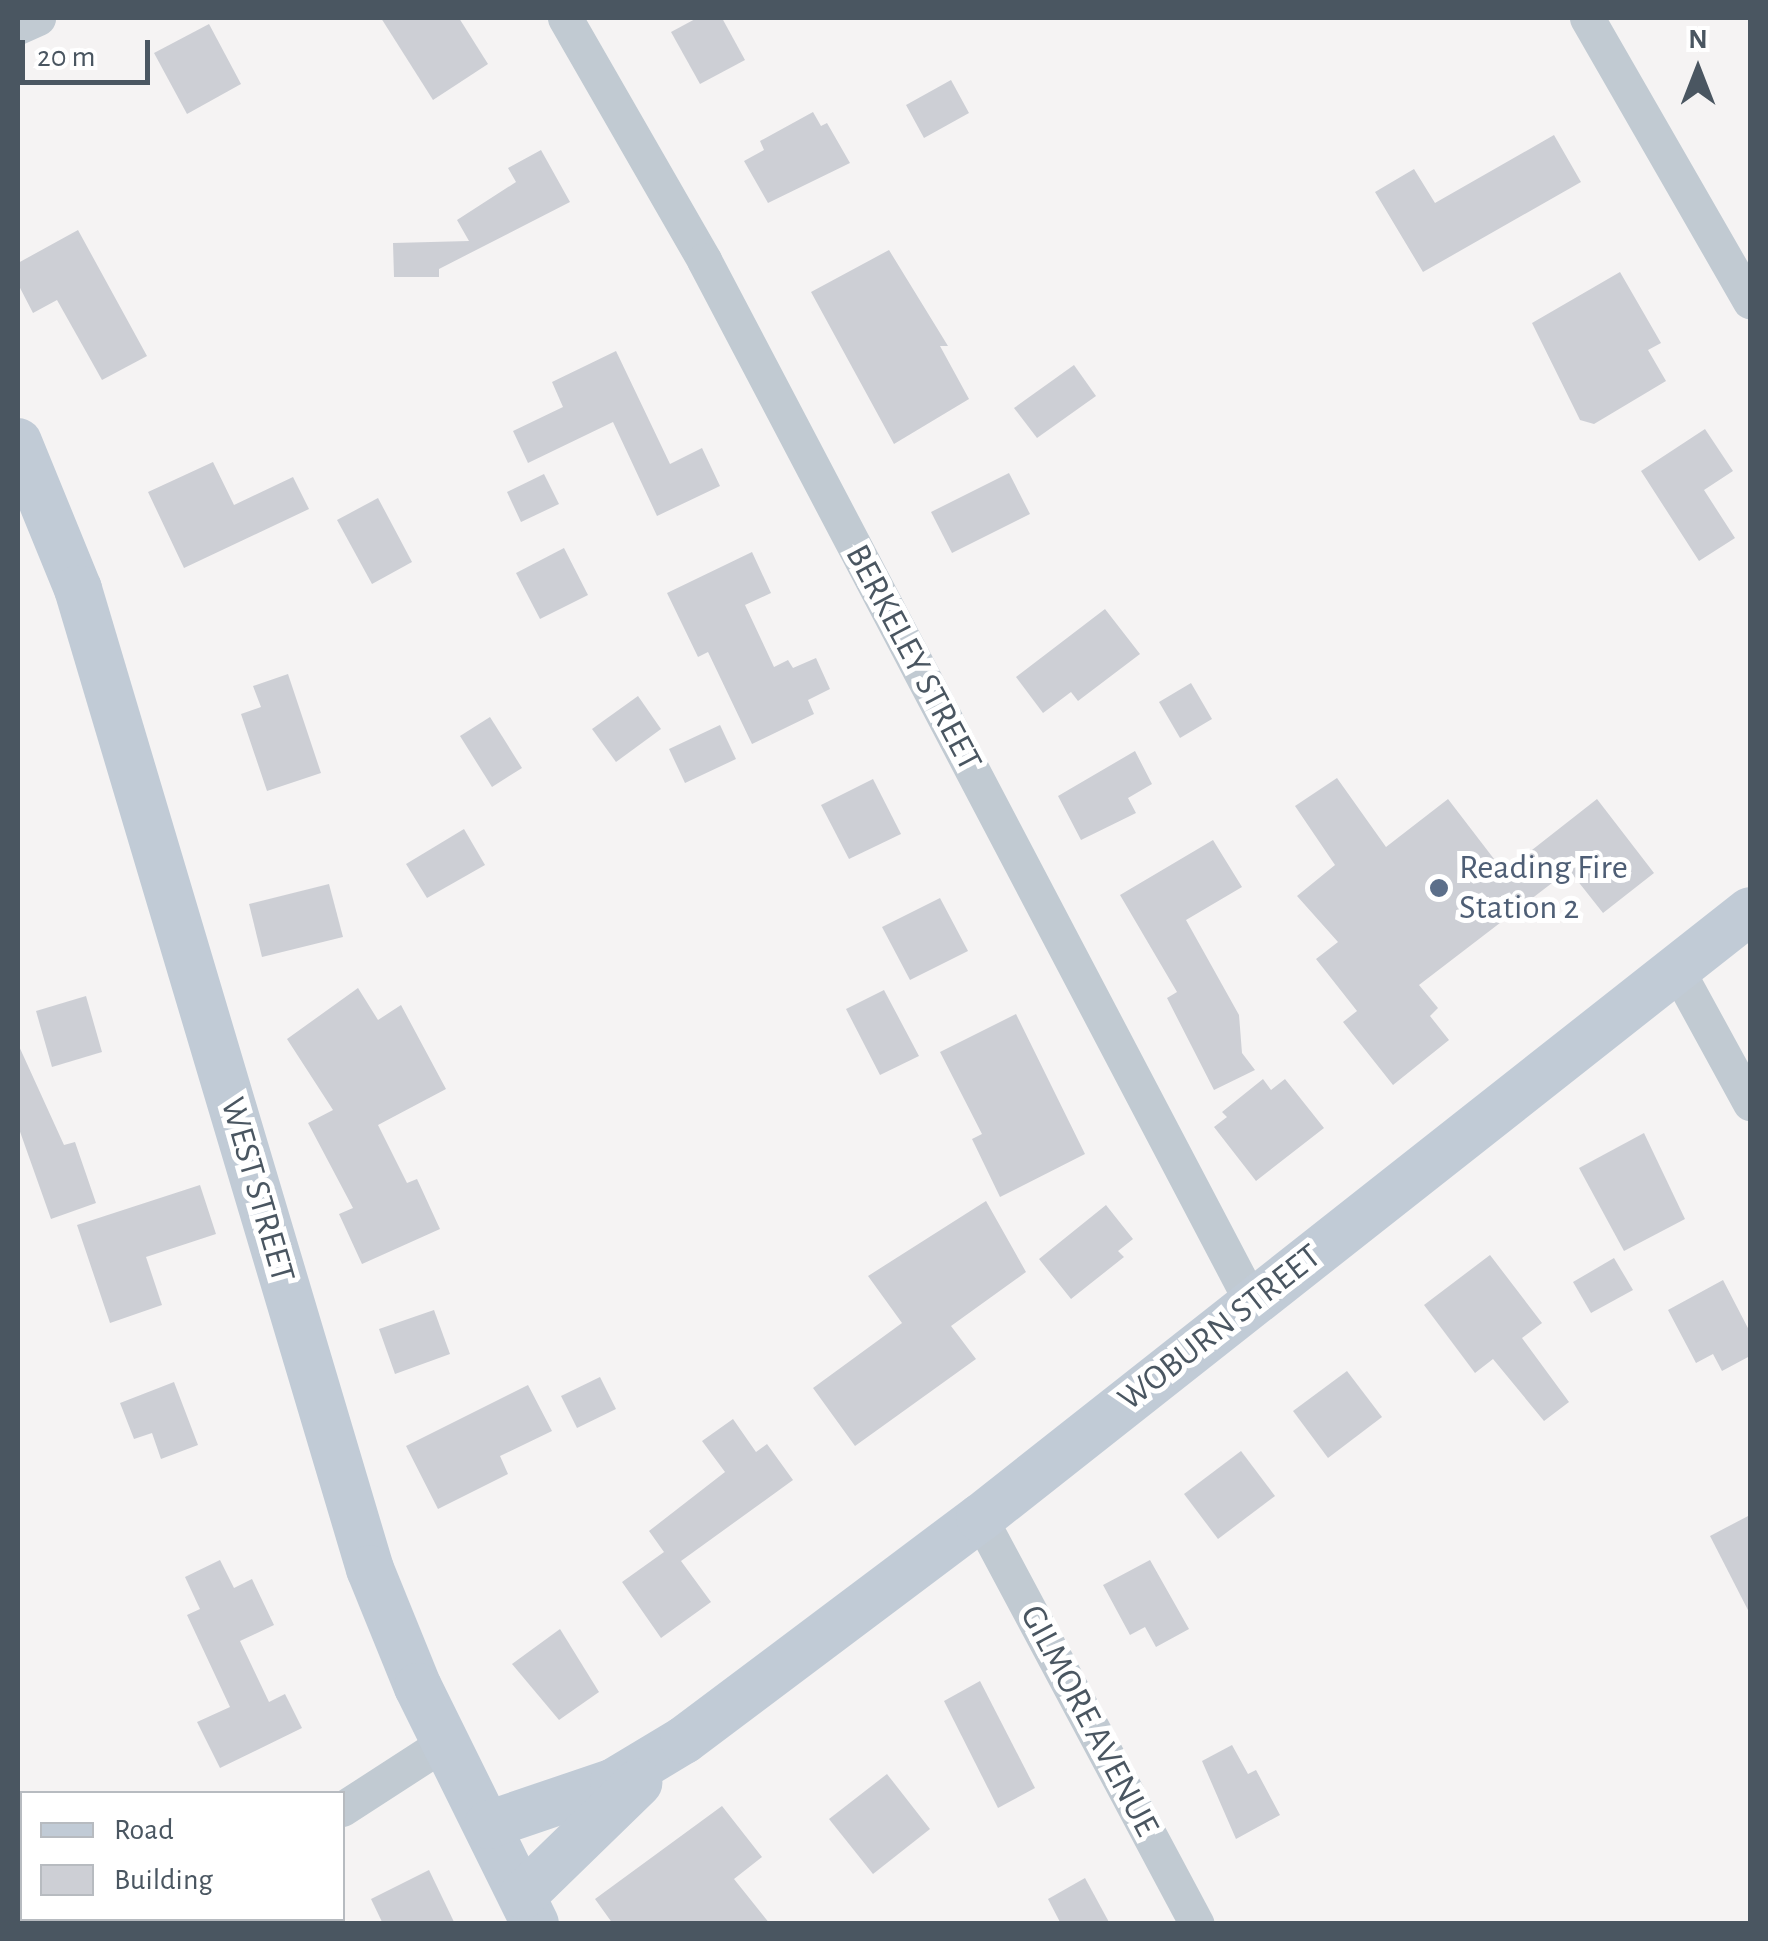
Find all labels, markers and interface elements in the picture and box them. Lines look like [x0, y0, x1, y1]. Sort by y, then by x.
scale bar [25, 20, 155, 82]
north arrow [1648, 20, 1748, 120]
text: N [1688, 26, 1708, 54]
text: 20 m [37, 42, 95, 72]
street label: BERKELEY STREET [836, 538, 990, 778]
place label: Reading Fire Station 2 [1459, 847, 1628, 929]
marker: Reading Fire Station 2 [1428, 877, 1450, 899]
street label: WEST STREET [211, 1093, 303, 1287]
street label: WOBURN STREET [1110, 1236, 1330, 1420]
street label: GILMORE AVENUE [1010, 1598, 1168, 1844]
legend [20, 1791, 345, 1921]
text: Road [114, 1815, 174, 1845]
text: Building [114, 1865, 213, 1895]

